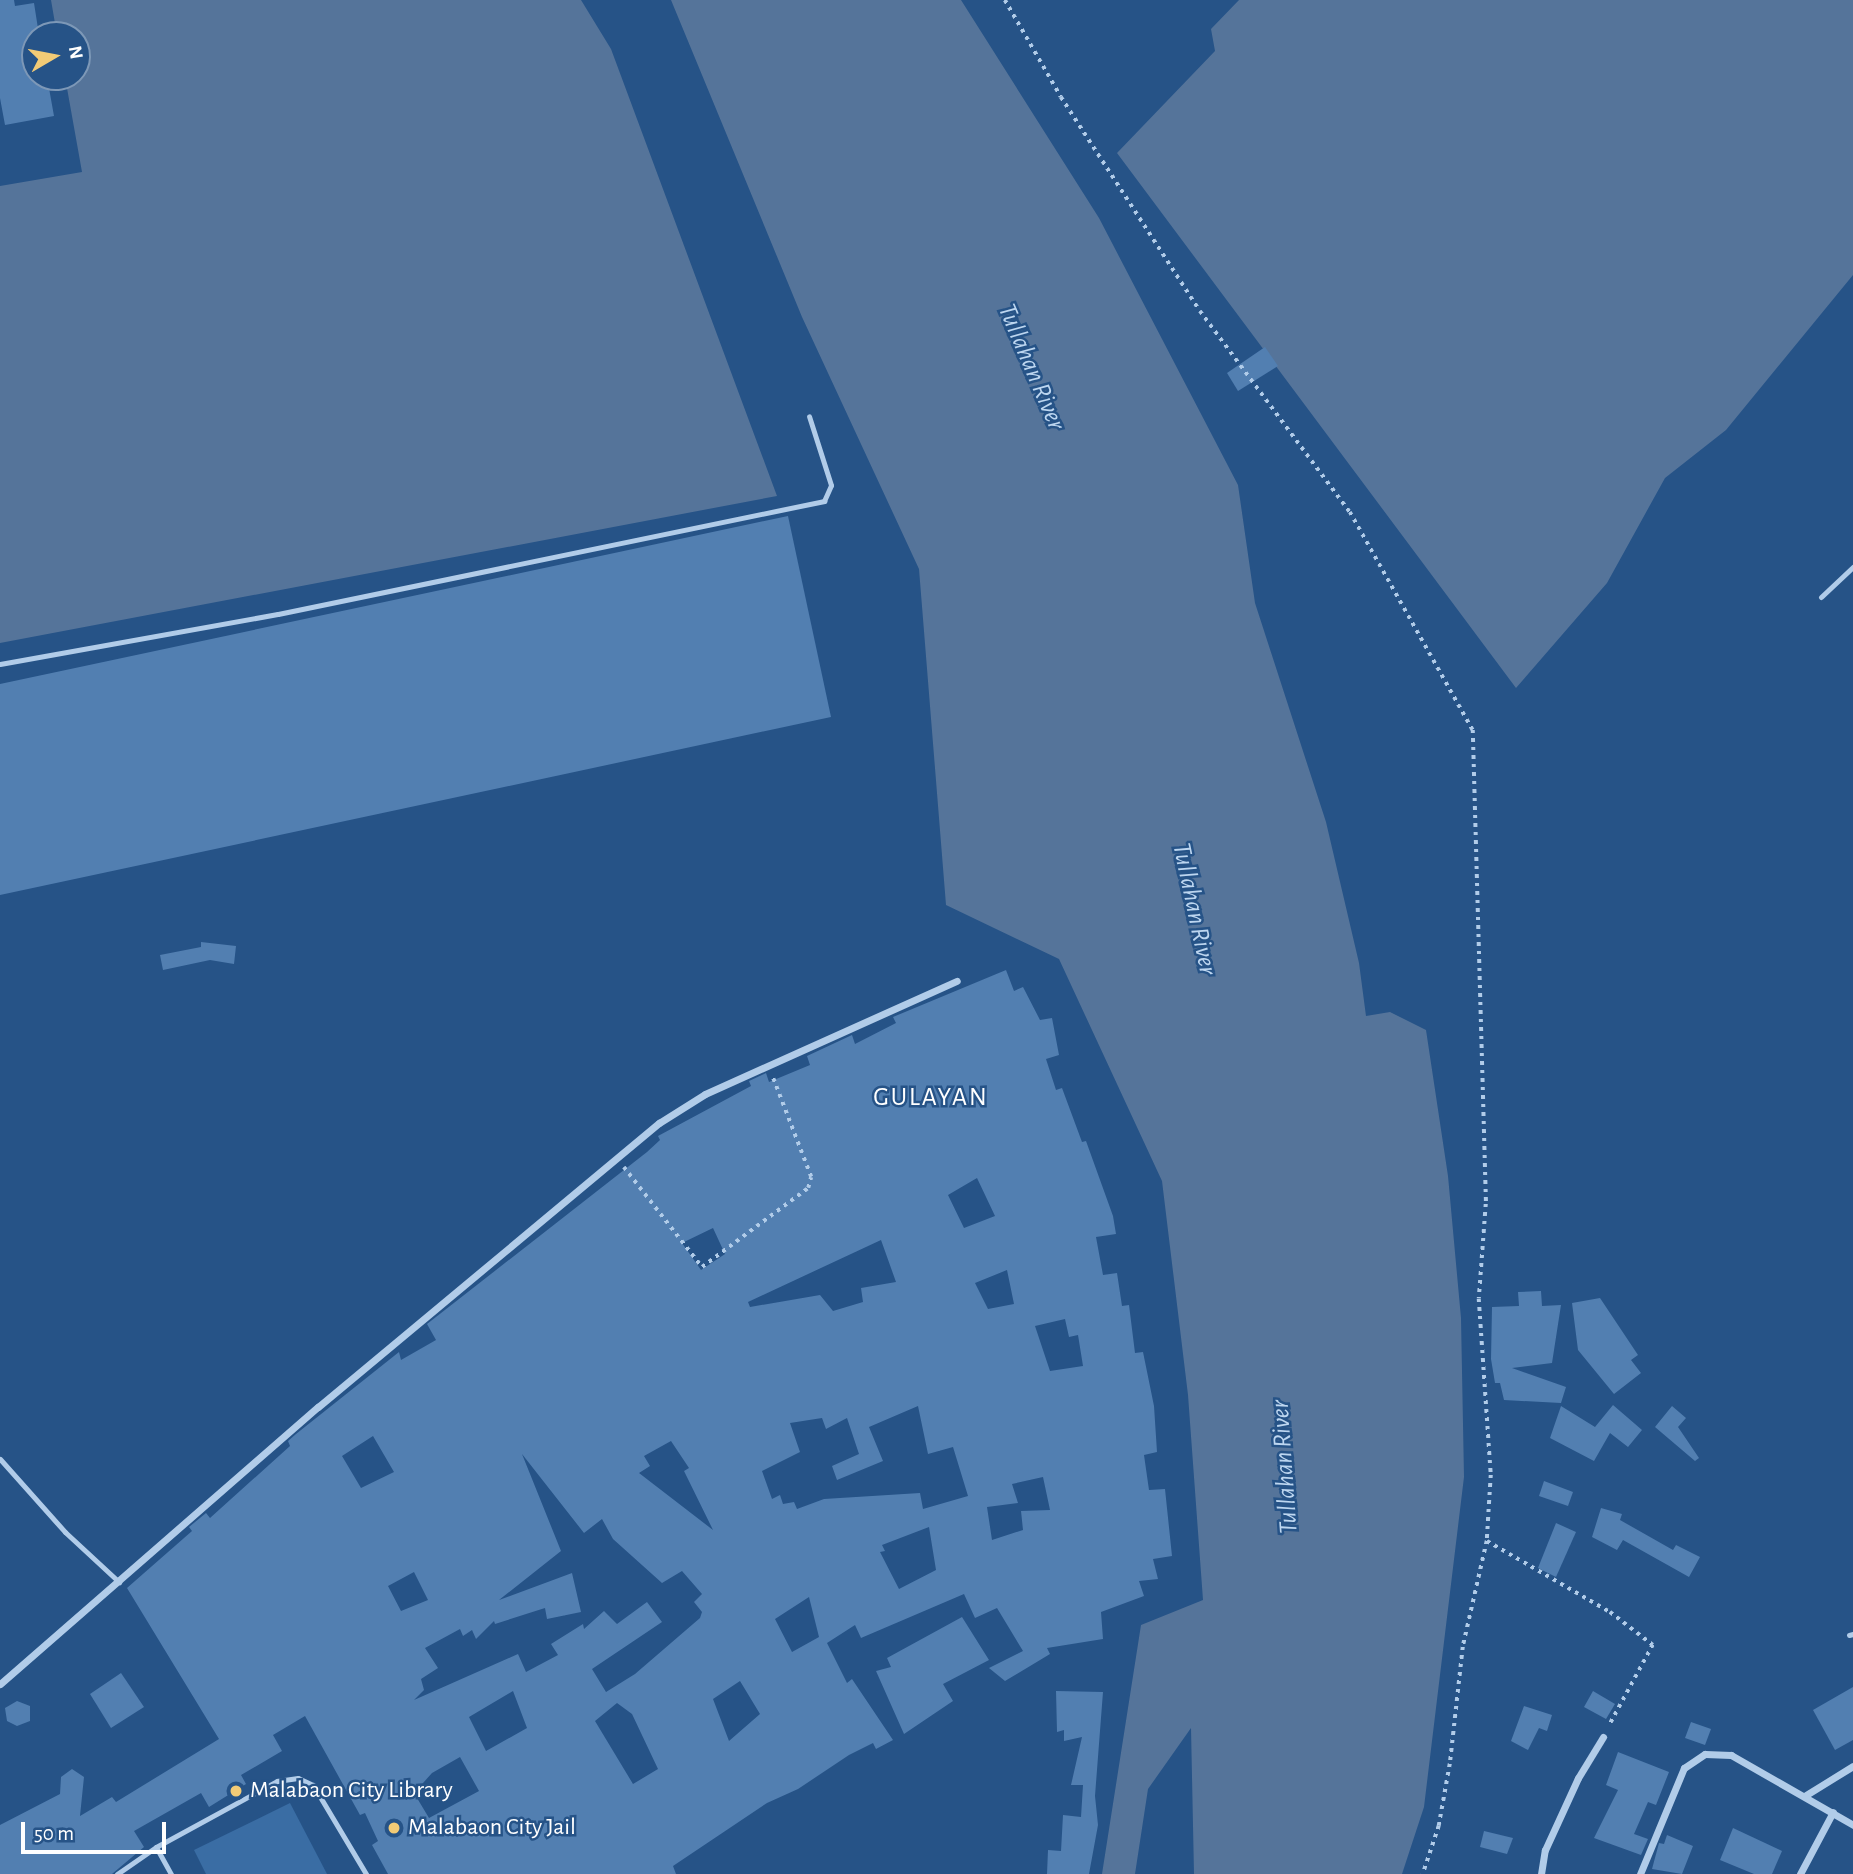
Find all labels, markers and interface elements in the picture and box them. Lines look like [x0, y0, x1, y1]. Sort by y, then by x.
north arrow [21, 21, 91, 91]
text: N [65, 44, 86, 61]
water label: Tullahan River [990, 299, 1072, 435]
water label: Tullahan River [1165, 840, 1223, 978]
district label: GULAYAN [874, 1082, 988, 1114]
water label: Tullahan River [1265, 1399, 1305, 1535]
place label: Malabaon City Library [250, 1777, 453, 1805]
marker: Malabaon City Library [228, 1783, 244, 1799]
scale bar [24, 1808, 170, 1852]
place label: Malabaon City Jail [408, 1814, 576, 1842]
marker: Malabaon City Jail [386, 1820, 402, 1836]
text: 50 m [34, 1823, 74, 1844]

